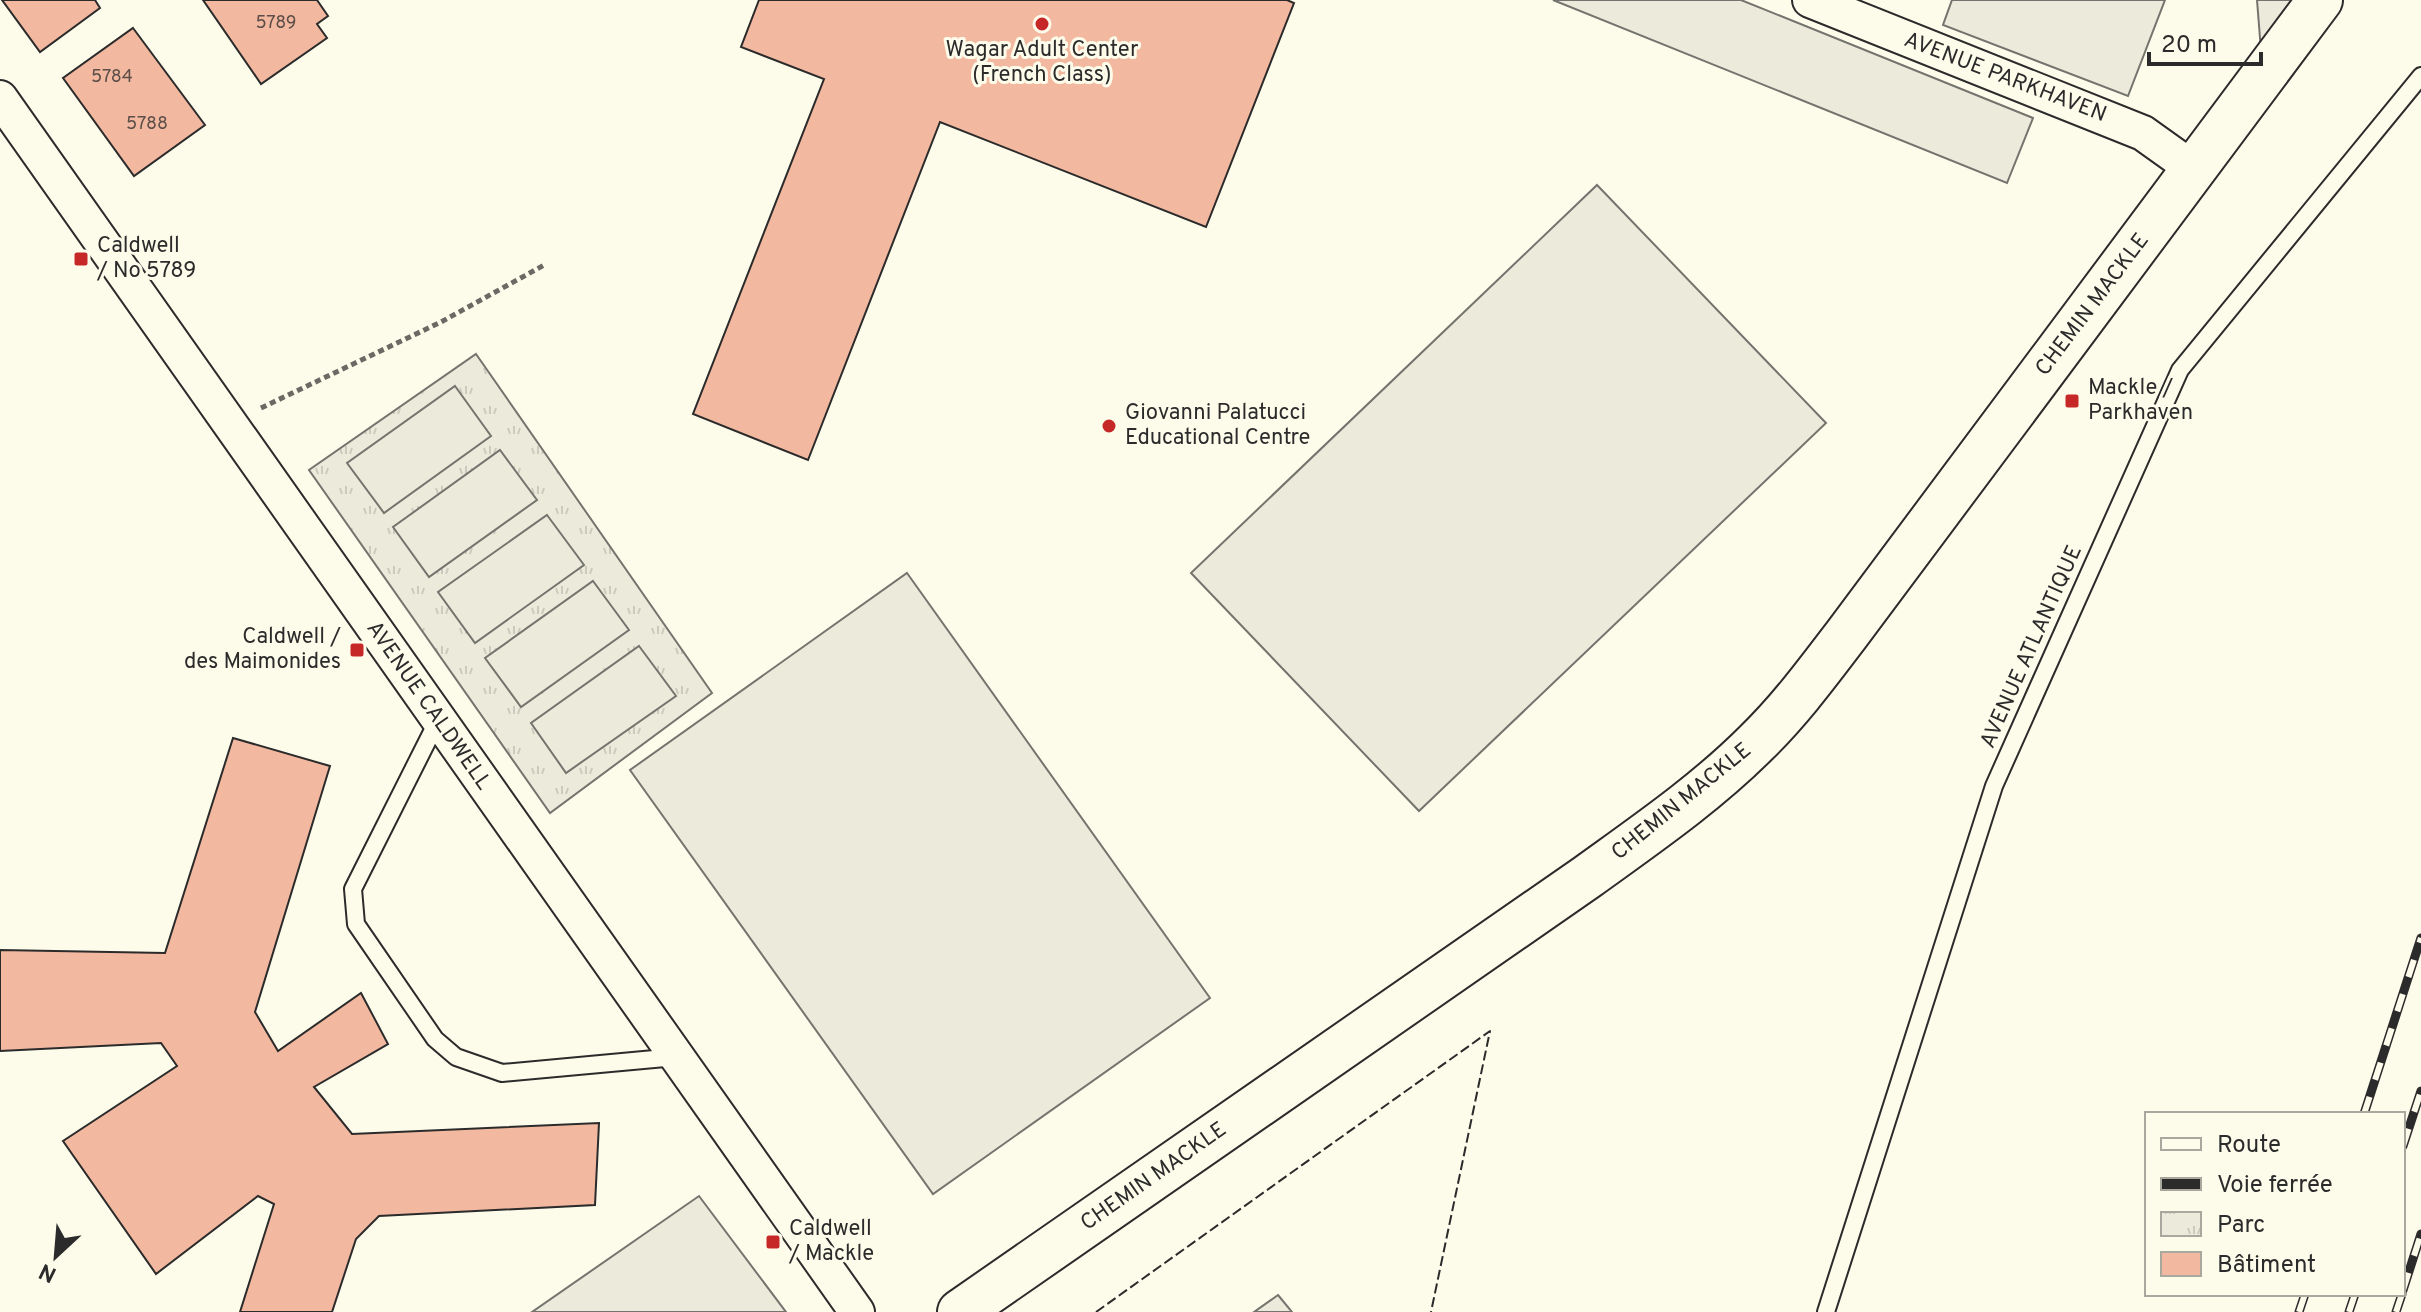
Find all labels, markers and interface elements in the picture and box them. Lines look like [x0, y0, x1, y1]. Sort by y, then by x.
house number: 5789 [255, 12, 297, 35]
marker: Wagar Adult Center (French Class) [1033, 15, 1051, 33]
scale bar [2149, 16, 2261, 66]
street label: AVENUE PARKHAVEN [1900, 27, 2110, 129]
text: 20 m [2161, 31, 2217, 61]
place label: Wagar Adult Center (French Class) [946, 37, 1139, 89]
house number: 5784 [91, 66, 133, 89]
house number: 5788 [126, 113, 168, 136]
street label: CHEMIN MACKLE [2030, 228, 2156, 382]
place label: Caldwell / No 5789 [96, 233, 196, 285]
marker: Caldwell / No 5789 [72, 250, 90, 268]
place label: Mackle / Parkhaven [2088, 375, 2193, 427]
marker: Mackle / Parkhaven [2063, 392, 2081, 410]
place label: Giovanni Palatucci Educational Centre [1125, 400, 1310, 452]
marker: Giovanni Palatucci Educational Centre [1100, 417, 1118, 435]
street label: AVENUE ATLANTIQUE [1975, 541, 2089, 753]
street label: AVENUE CALDWELL [360, 616, 496, 796]
place label: Caldwell / des Maimonides [184, 624, 341, 676]
marker: Caldwell / des Maimonides [348, 641, 366, 659]
street label: CHEMIN MACKLE [1607, 737, 1757, 867]
legend [2145, 1112, 2405, 1296]
street label: CHEMIN MACKLE [1076, 1117, 1232, 1237]
text: Route [2217, 1131, 2281, 1161]
text: Voie ferrée [2217, 1171, 2333, 1201]
text: Parc [2217, 1211, 2265, 1241]
north arrow [16, 1216, 96, 1296]
place label: Caldwell / Mackle [788, 1216, 874, 1268]
marker: Caldwell / Mackle [764, 1233, 782, 1251]
text: Bâtiment [2217, 1251, 2316, 1281]
text: N [35, 1256, 61, 1287]

